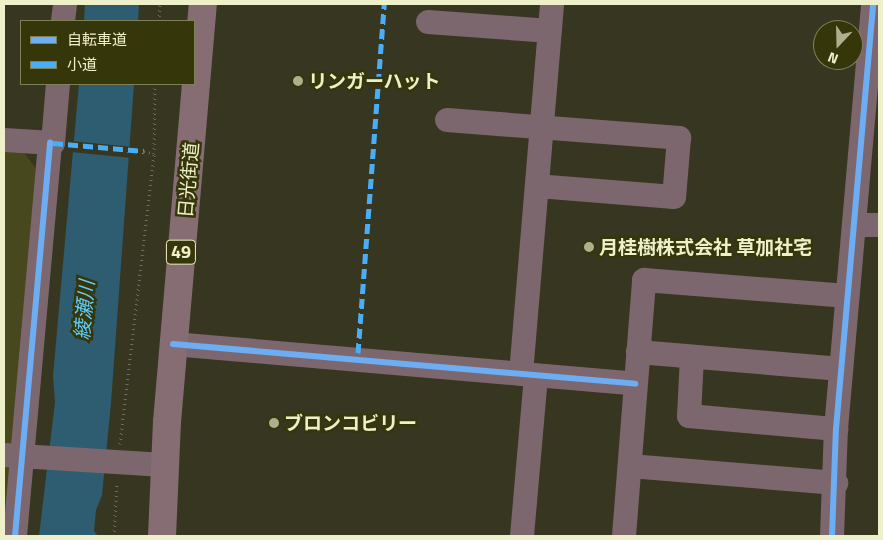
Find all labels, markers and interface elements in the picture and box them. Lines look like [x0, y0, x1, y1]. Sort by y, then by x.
legend [20, 20, 195, 85]
north arrow [813, 20, 863, 70]
text: 自転車道 [67, 28, 127, 51]
text: N [825, 47, 841, 70]
text: 小道 [67, 53, 97, 76]
place label: リンガーハット [308, 70, 441, 92]
marker: リンガーハット [292, 75, 304, 87]
street label: 日光街道 [173, 141, 203, 219]
road number: 49 [165, 236, 197, 268]
place label: 月桂樹株式会社 草加社宅 [599, 236, 812, 258]
marker: 月桂樹株式会社 草加社宅 [583, 241, 595, 253]
water label: 綾瀬川 [69, 279, 99, 341]
place label: ブロンコビリー [284, 412, 417, 434]
marker: ブロンコビリー [268, 417, 280, 429]

